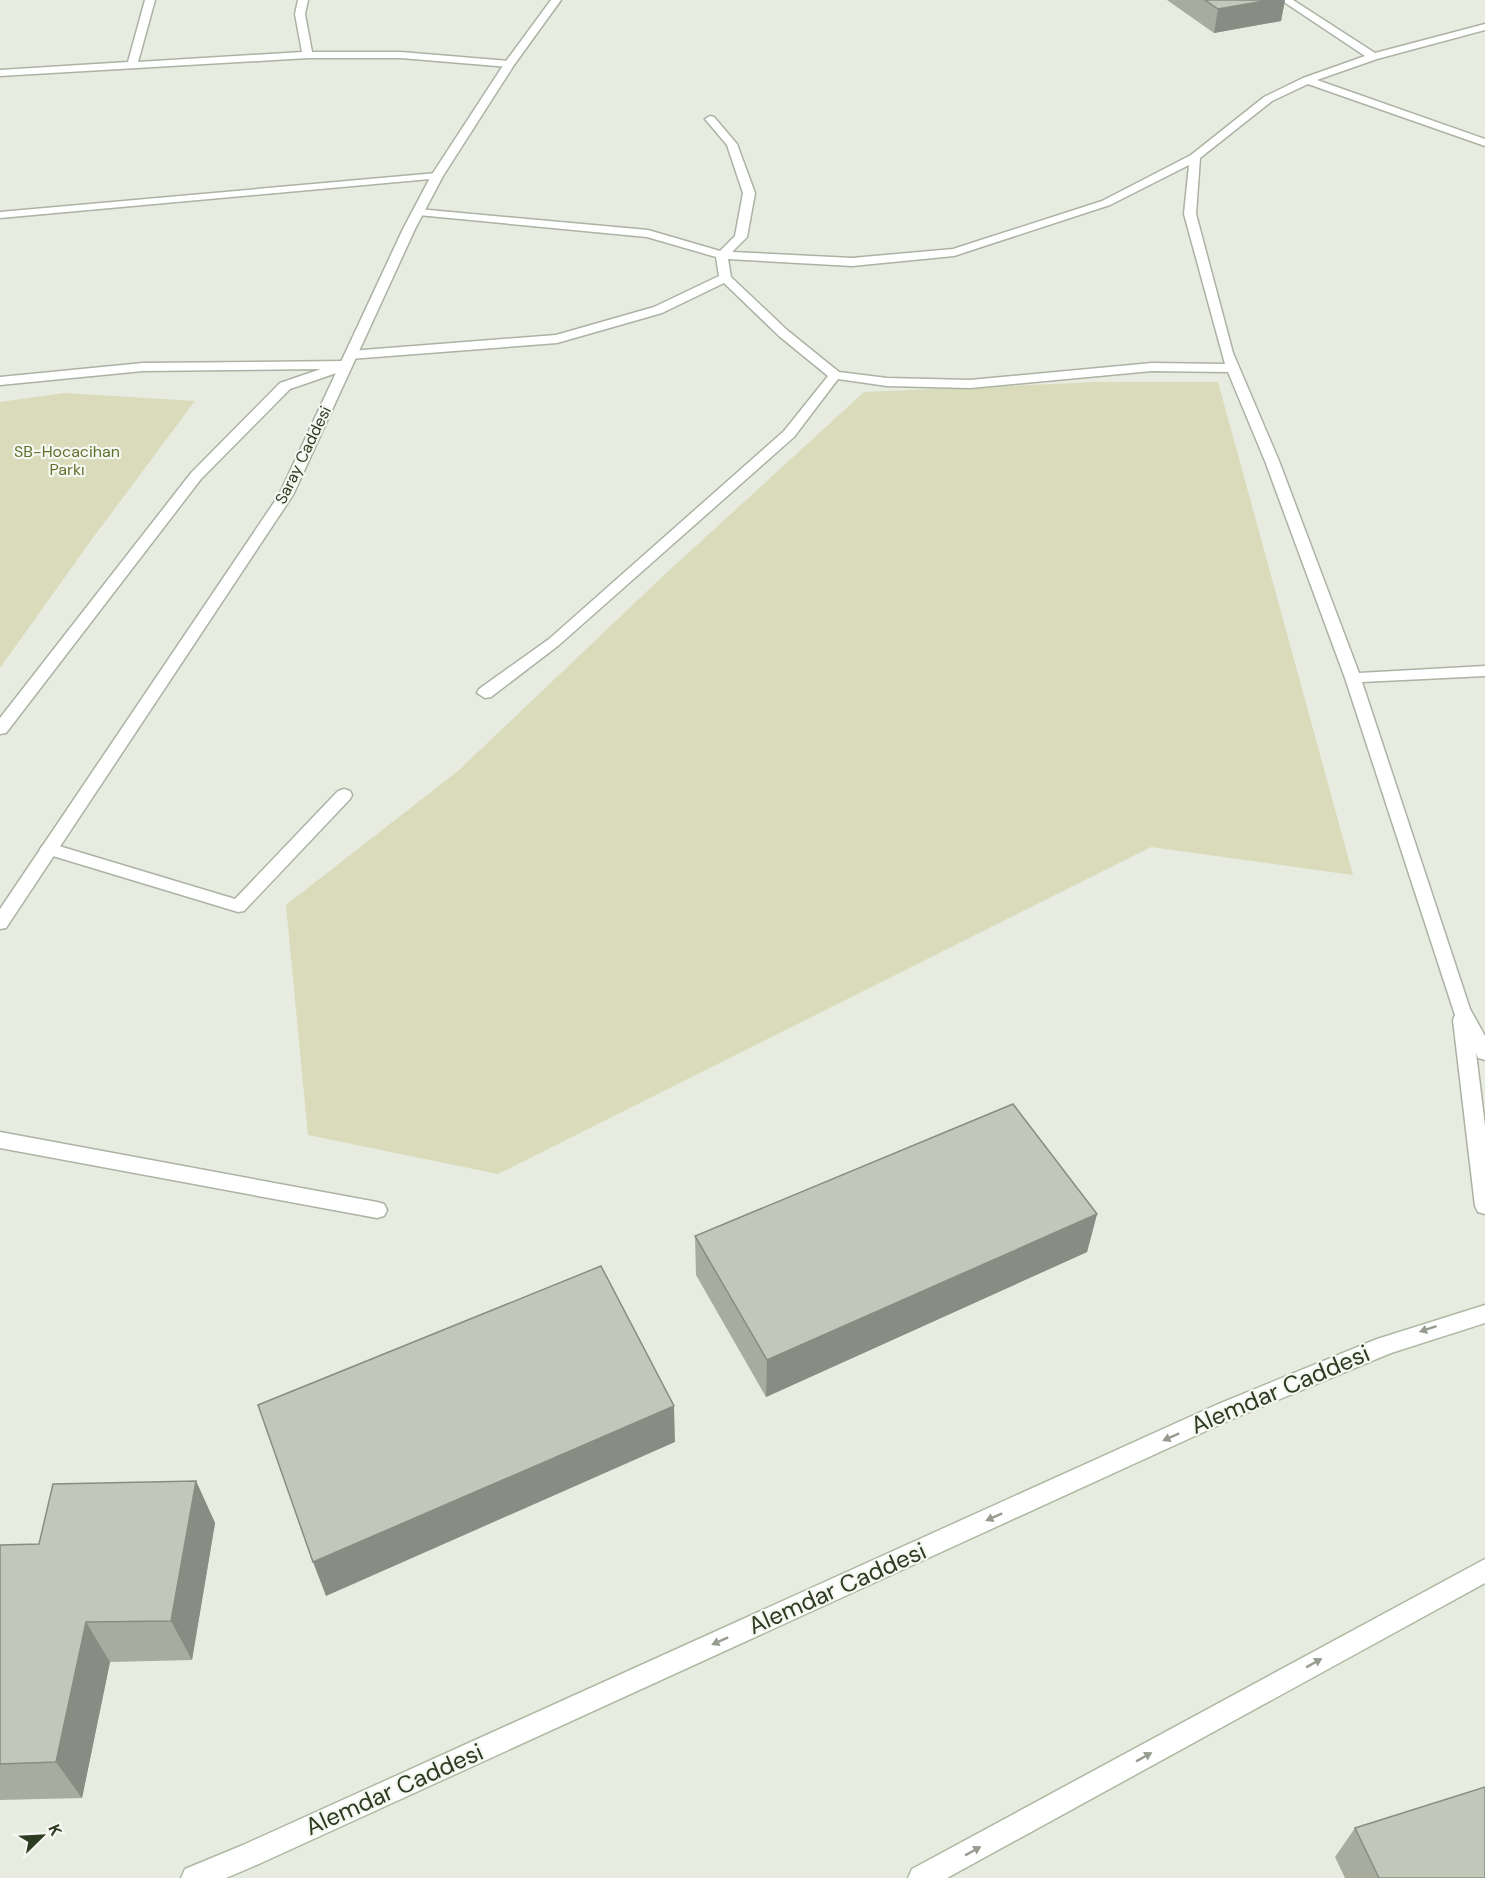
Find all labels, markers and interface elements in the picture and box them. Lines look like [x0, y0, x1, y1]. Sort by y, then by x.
street label: Saray Caddesi [270, 402, 336, 508]
park label: SB-Hocacihan Parkı [14, 441, 120, 480]
one-way arrow [1419, 1325, 1437, 1334]
street label: Alemdar Caddesi [1186, 1337, 1374, 1441]
one-way arrow [1163, 1432, 1180, 1441]
one-way arrow [985, 1513, 1002, 1522]
street label: Alemdar Caddesi [743, 1535, 931, 1641]
one-way arrow [712, 1637, 729, 1646]
one-way arrow [1306, 1658, 1323, 1668]
street label: Alemdar Caddesi [300, 1736, 488, 1842]
one-way arrow [1135, 1752, 1152, 1762]
north arrow [12, 1806, 72, 1866]
text: K [44, 1821, 67, 1840]
one-way arrow [964, 1846, 981, 1856]

